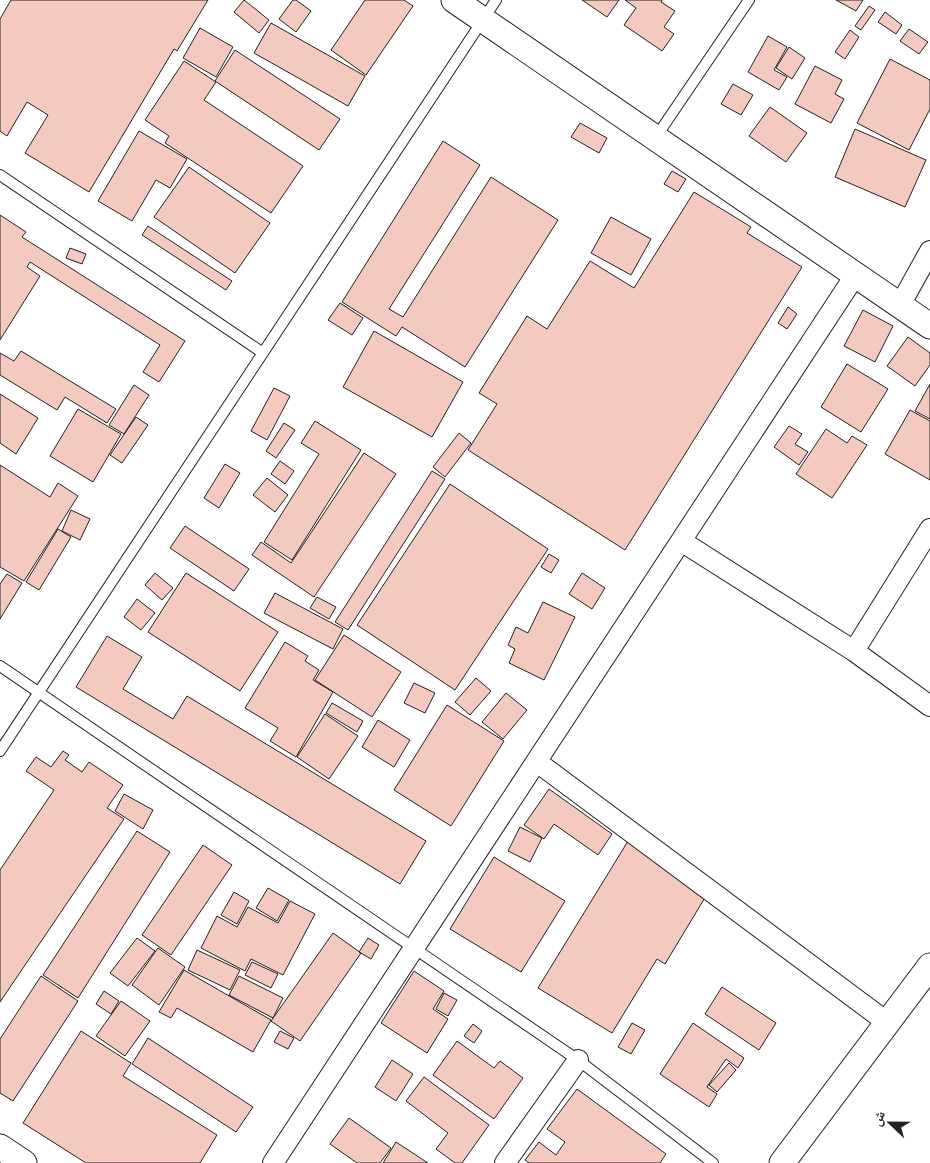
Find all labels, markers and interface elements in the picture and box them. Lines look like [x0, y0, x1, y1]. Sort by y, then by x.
north arrow [865, 1098, 915, 1148]
text: ش [868, 1108, 889, 1128]

